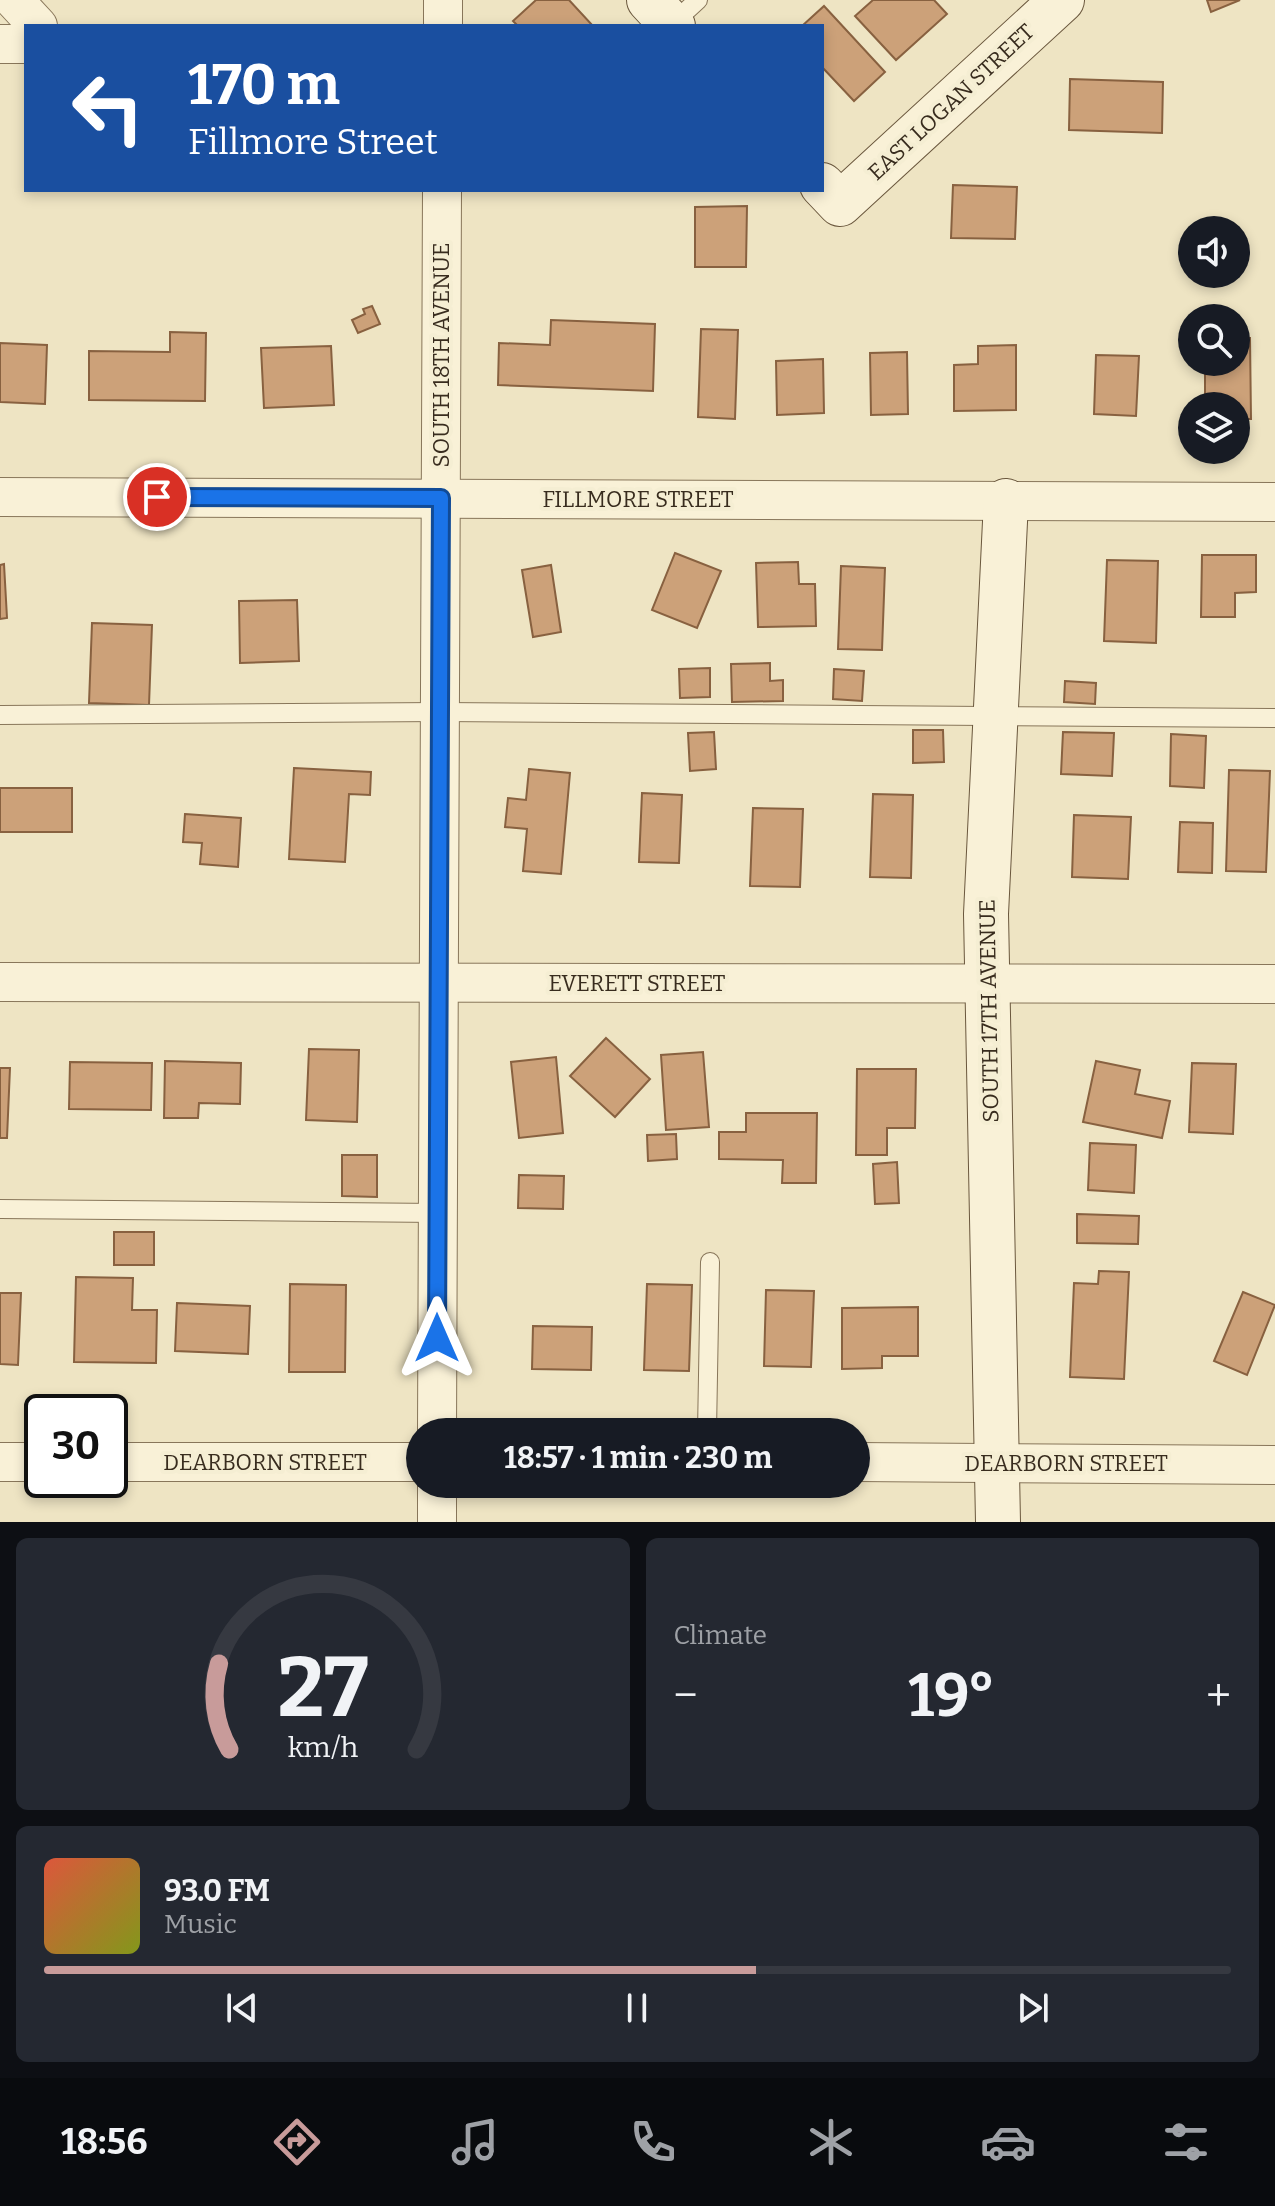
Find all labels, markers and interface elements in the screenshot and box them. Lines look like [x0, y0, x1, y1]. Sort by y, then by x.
street label: EAST LOGAN STREET [862, 18, 1040, 186]
text: 170 m [188, 52, 340, 119]
icon: left [56, 56, 160, 160]
text: Fillmore Street [188, 120, 438, 164]
map controls [1178, 216, 1250, 464]
button: sound [1178, 216, 1250, 288]
street label: SOUTH 18TH AVENUE [428, 243, 455, 467]
button: search [1178, 304, 1250, 376]
button: layers [1178, 392, 1250, 464]
pin [123, 463, 191, 531]
icon: arrive [135, 475, 179, 519]
street label: FILLMORE STREET [542, 486, 734, 513]
street label: SOUTH 17TH AVENUE [974, 899, 1004, 1123]
street label: EVERETT STREET [549, 970, 726, 997]
position arrow [395, 1296, 479, 1380]
speed limit sign: 30 [24, 1394, 128, 1498]
text: 18:57 · 1 min · 230 m [504, 1440, 772, 1476]
street label: DEARBORN STREET [163, 1449, 367, 1476]
street label: DEARBORN STREET [964, 1450, 1168, 1477]
text: Climate [674, 1620, 767, 1651]
text: 27 [277, 1638, 368, 1738]
text: 19° [908, 1660, 995, 1732]
text: − [674, 1669, 698, 1722]
text: + [1206, 1669, 1231, 1722]
text: km/h [287, 1730, 358, 1765]
text: 93.0 FM [164, 1873, 270, 1909]
text: Music [164, 1909, 237, 1940]
icon: previous [220, 1986, 264, 2030]
icon: pause [615, 1986, 659, 2030]
icon: next [1011, 1986, 1055, 2030]
icon: directions [269, 2114, 325, 2170]
icon: music [447, 2114, 503, 2170]
icon: phone [625, 2114, 681, 2170]
icon: climate [803, 2114, 859, 2170]
icon: car [980, 2114, 1036, 2170]
icon: filters [1158, 2114, 1214, 2170]
text: 18:56 [61, 2120, 147, 2164]

